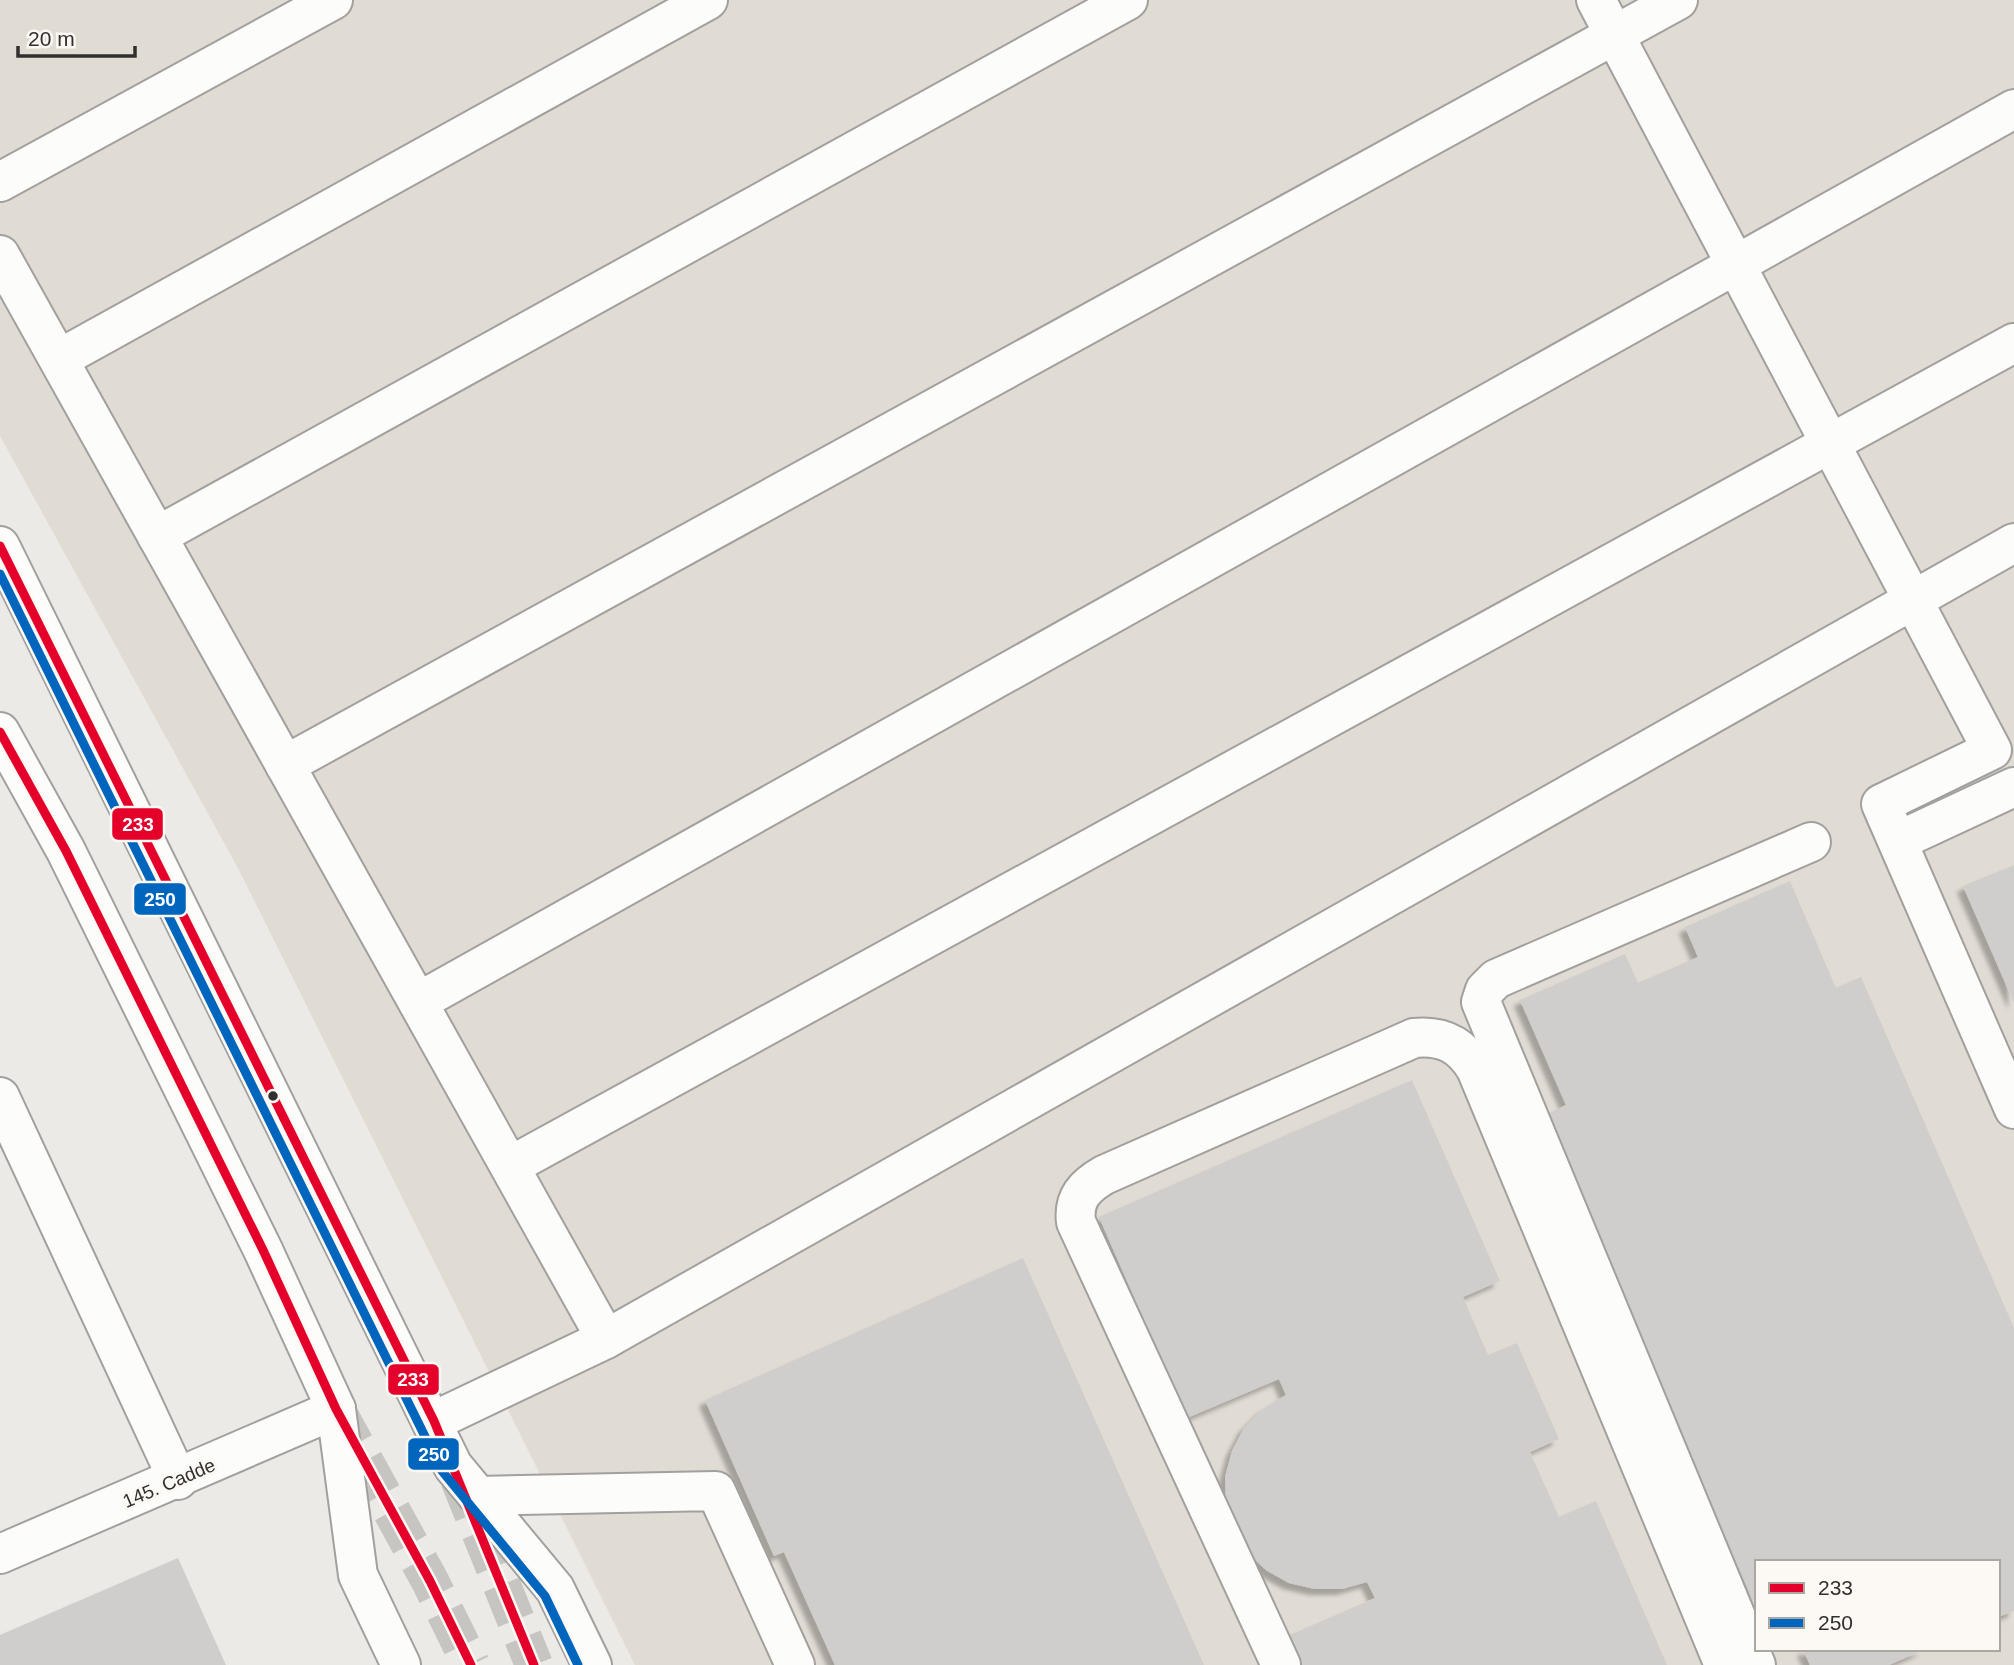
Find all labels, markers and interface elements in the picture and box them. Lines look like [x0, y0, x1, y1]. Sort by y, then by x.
scale bar [18, 14, 135, 58]
text: 20 m [28, 27, 75, 50]
line badge: 233 [111, 807, 164, 841]
text: 233 [122, 814, 154, 835]
line badge: 250 [133, 882, 187, 916]
text: 250 [144, 889, 176, 910]
unlabelled marker [266, 1089, 280, 1103]
line badge: 233 [387, 1363, 440, 1396]
text: 233 [397, 1369, 429, 1390]
line badge: 250 [407, 1437, 460, 1471]
text: 250 [418, 1444, 450, 1465]
street label: 145. Cadde [120, 1454, 218, 1512]
legend [1755, 1560, 2000, 1651]
text: 233 [1818, 1576, 1853, 1599]
text: 250 [1818, 1611, 1853, 1634]

